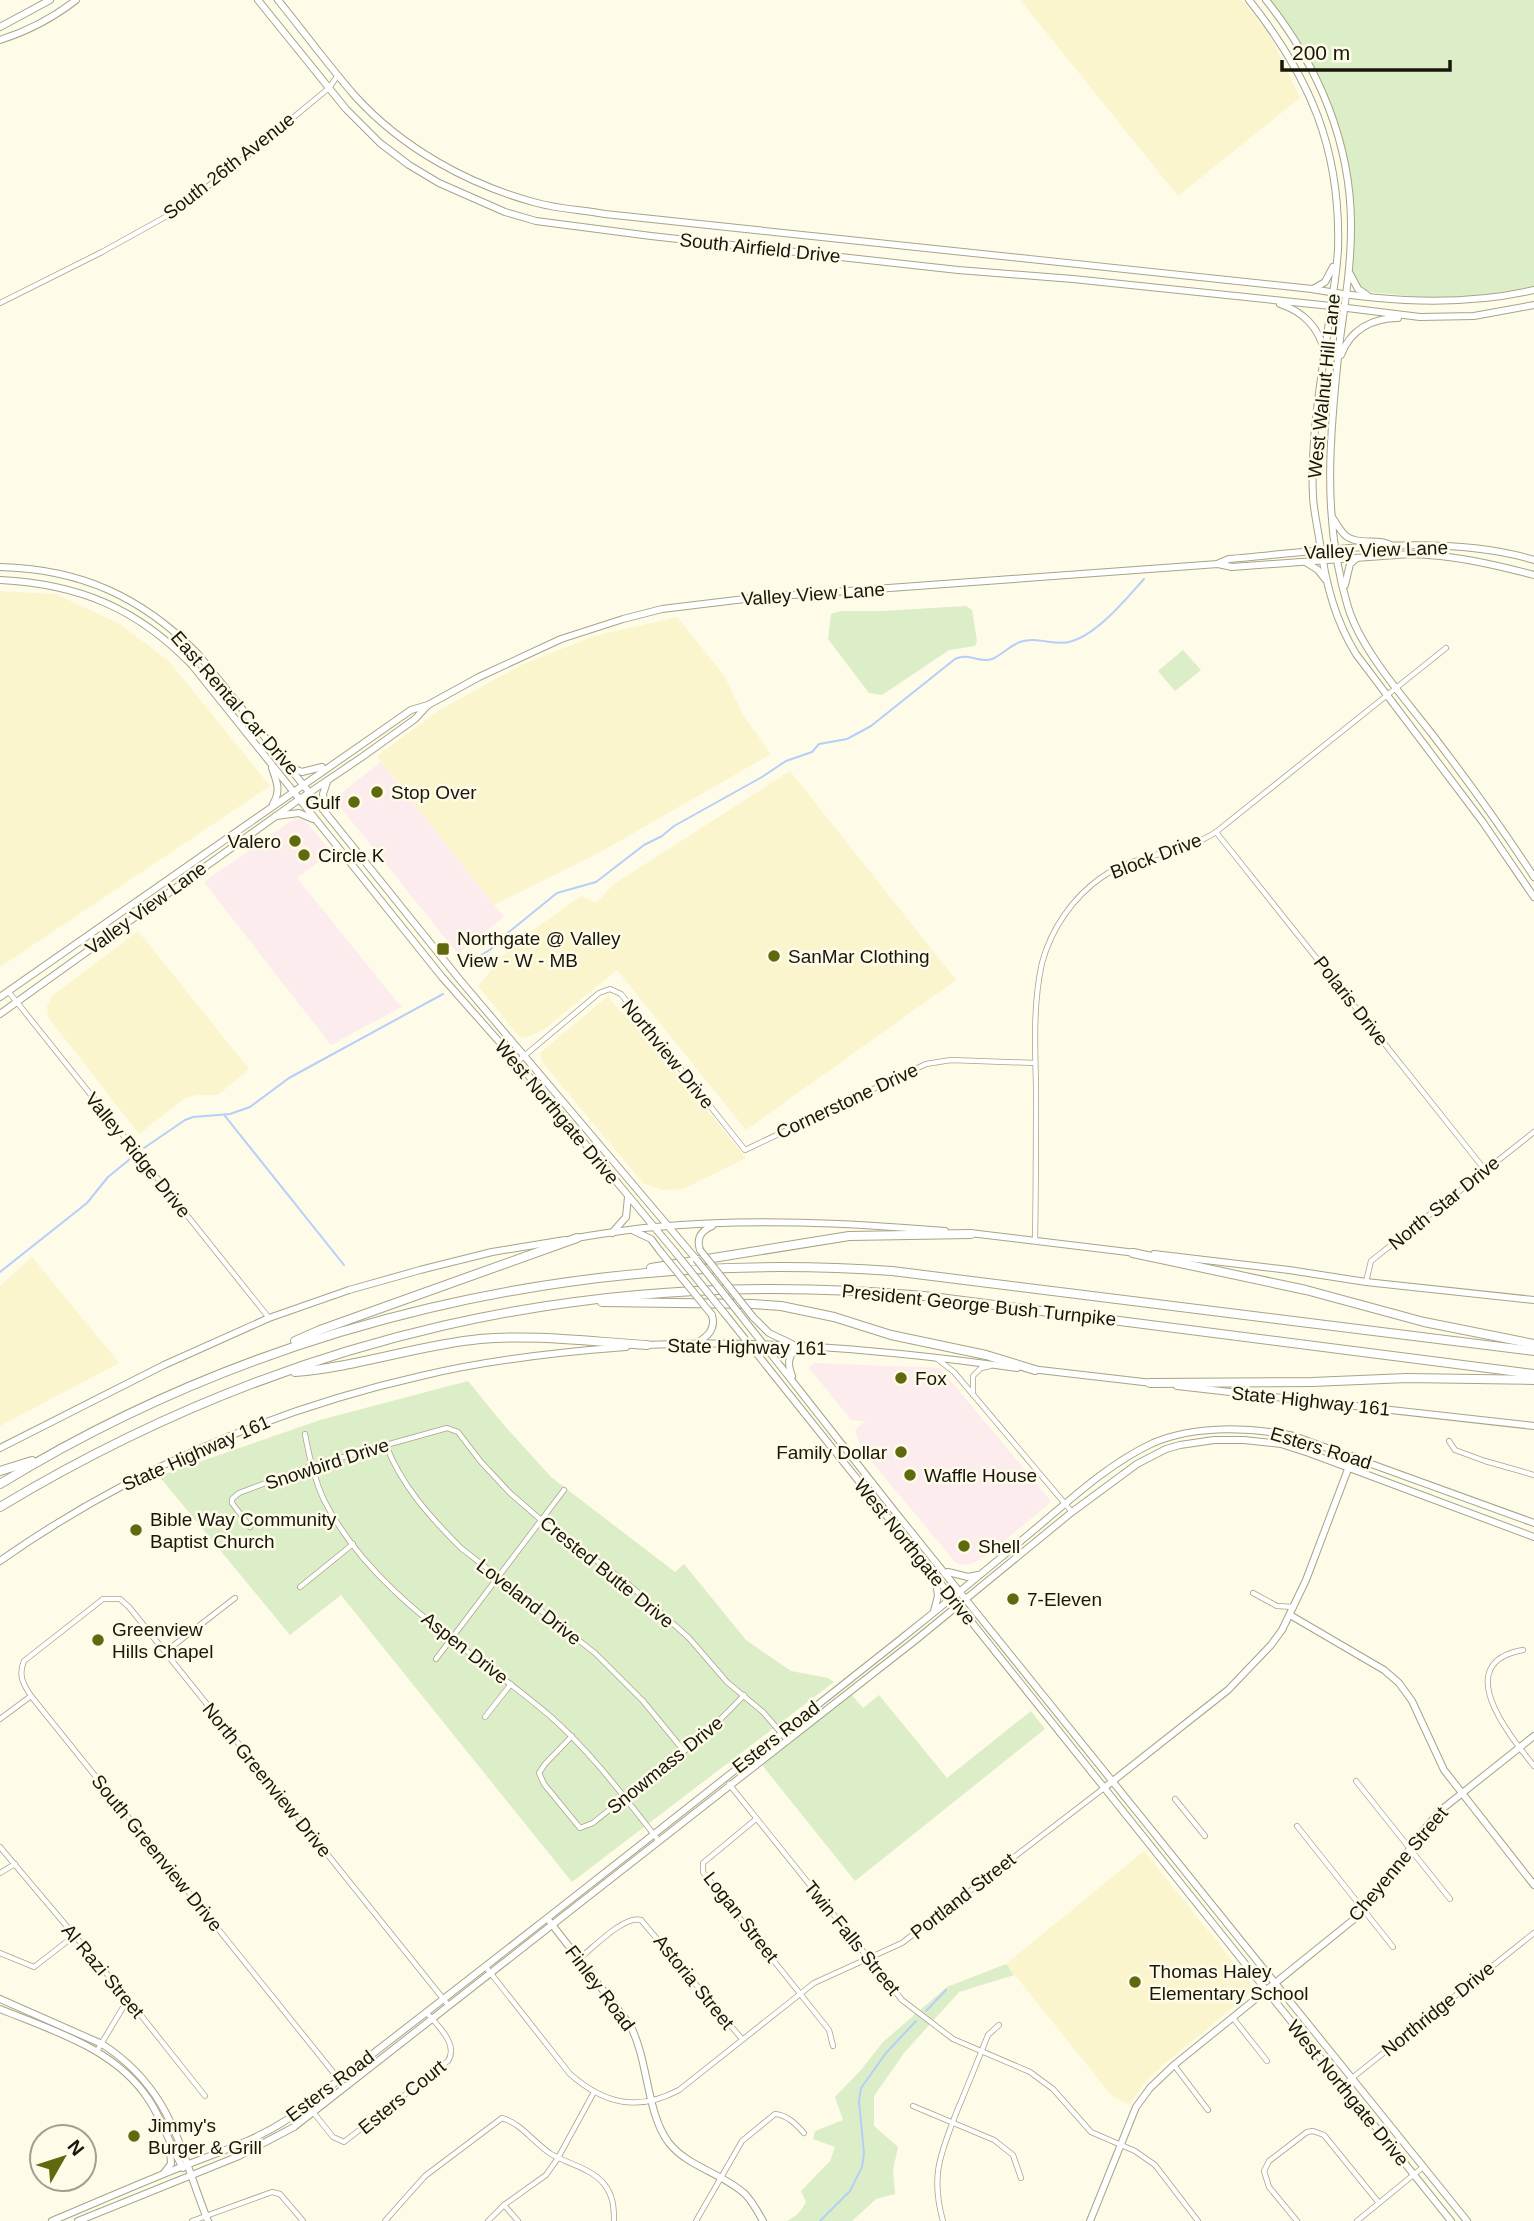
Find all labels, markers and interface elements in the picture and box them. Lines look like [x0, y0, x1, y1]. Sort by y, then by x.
scale bar [1282, 28, 1450, 72]
text: 200 m [1292, 41, 1350, 64]
street label: South 26th Avenue [159, 108, 299, 224]
street label: South Airfield Drive [679, 229, 841, 267]
street label: West Walnut Hill Lane [1304, 292, 1344, 480]
street label: Valley View Lane [1304, 537, 1448, 563]
street label: Valley View Lane [740, 579, 886, 609]
street label: East Rental Car Drive [167, 627, 303, 779]
place label: Stop Over [391, 782, 477, 803]
marker: Stop Over [369, 784, 385, 800]
place label: Gulf [305, 792, 341, 813]
marker: Gulf [346, 794, 362, 810]
street label: Block Drive [1107, 829, 1205, 883]
place label: Valero [227, 831, 281, 852]
marker: Valero [287, 833, 303, 849]
place label: Circle K [318, 845, 385, 866]
marker: Circle K [296, 847, 312, 863]
street label: Valley View Lane [82, 857, 210, 959]
place label: Northgate @ Valley View - W - MB [457, 928, 621, 971]
marker: Northgate @ Valley View - W - MB [435, 941, 451, 957]
place label: SanMar Clothing [788, 946, 930, 967]
marker: SanMar Clothing [766, 948, 782, 964]
street label: Polaris Drive [1310, 952, 1392, 1050]
street label: Northview Drive [618, 995, 718, 1113]
street label: West Northgate Drive [491, 1036, 623, 1188]
street label: Cornerstone Drive [773, 1059, 921, 1143]
street label: Valley Ridge Drive [81, 1088, 195, 1222]
street label: North Star Drive [1384, 1152, 1504, 1254]
street label: President George Bush Turnpike [841, 1280, 1117, 1330]
street label: State Highway 161 [667, 1335, 827, 1359]
place label: Fox [915, 1368, 947, 1389]
marker: Fox [893, 1370, 909, 1386]
street label: State Highway 161 [1231, 1382, 1391, 1420]
street label: State Highway 161 [119, 1411, 273, 1495]
street label: Esters Road [1268, 1423, 1374, 1473]
street label: Snowbird Drive [262, 1434, 392, 1494]
place label: Family Dollar [776, 1442, 888, 1463]
marker: Family Dollar [893, 1444, 909, 1460]
place label: Waffle House [924, 1465, 1037, 1486]
marker: Waffle House [902, 1467, 918, 1483]
street label: West Northgate Drive [850, 1475, 980, 1629]
place label: Bible Way Community Baptist Church [150, 1509, 337, 1552]
street label: Crested Butte Drive [536, 1512, 678, 1632]
marker: Bible Way Community Baptist Church [128, 1522, 144, 1538]
place label: Shell [978, 1536, 1020, 1557]
marker: Shell [956, 1538, 972, 1554]
street label: Loveland Drive [473, 1555, 585, 1649]
place label: 7-Eleven [1027, 1589, 1102, 1610]
marker: 7-Eleven [1005, 1591, 1021, 1607]
street label: Aspen Drive [418, 1608, 512, 1688]
place label: Greenview Hills Chapel [112, 1619, 213, 1662]
marker: Greenview Hills Chapel [90, 1632, 106, 1648]
street label: Esters Road [728, 1697, 824, 1777]
street label: North Greenview Drive [198, 1699, 336, 1861]
street label: Snowmass Drive [603, 1712, 727, 1818]
street label: South Greenview Drive [87, 1770, 227, 1936]
street label: Cheyenne Street [1344, 1802, 1452, 1925]
street label: Portland Street [907, 1848, 1020, 1943]
street label: Logan Street [699, 1868, 783, 1967]
street label: Twin Falls Street [800, 1877, 905, 2000]
street label: Al Razi Street [58, 1920, 149, 2023]
street label: Astoria Street [650, 1931, 739, 2034]
street label: Finley Road [561, 1941, 639, 2035]
street label: Northridge Drive [1378, 1957, 1498, 2061]
place label: Thomas Haley Elementary School [1149, 1961, 1308, 2004]
marker: Thomas Haley Elementary School [1127, 1974, 1143, 1990]
street label: West Northgate Drive [1283, 2016, 1413, 2170]
street label: Esters Road [282, 2046, 378, 2126]
street label: Esters Court [354, 2055, 450, 2138]
place label: Jimmy's Burger & Grill [148, 2115, 262, 2158]
north arrow [28, 2123, 98, 2193]
marker: Jimmy's Burger & Grill [126, 2128, 142, 2144]
text: N [63, 2136, 88, 2160]

